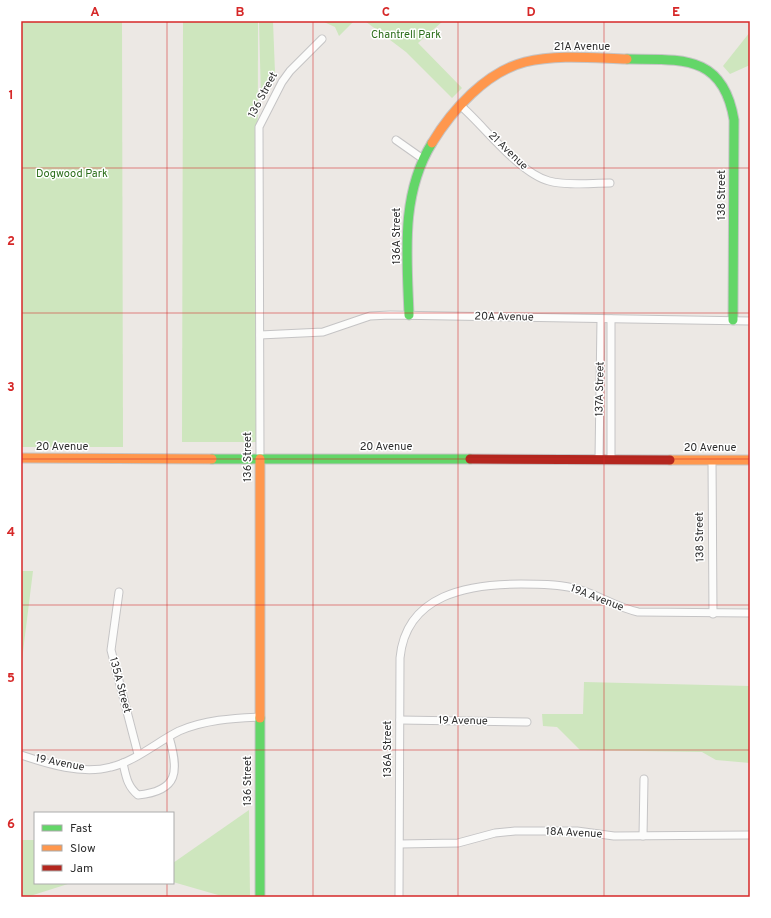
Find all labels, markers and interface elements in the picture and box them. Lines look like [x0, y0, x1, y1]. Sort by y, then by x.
text: A [90, 5, 100, 21]
text: B [236, 5, 245, 21]
text: C [382, 5, 390, 21]
text: D [526, 5, 536, 21]
text: E [672, 5, 680, 21]
park label: Chantrell Park [371, 28, 441, 42]
street label: 21A Avenue [554, 40, 610, 54]
street label: 136 Street [245, 70, 281, 120]
text: 1 [8, 88, 14, 104]
street label: 21 Avenue [485, 129, 531, 173]
park label: Dogwood Park [36, 167, 108, 181]
street label: 138 Street [715, 170, 729, 220]
street label: 136A Street [390, 208, 404, 264]
text: 2 [7, 234, 15, 250]
street label: 20A Avenue [474, 309, 534, 325]
street label: 137A Street [593, 361, 607, 417]
text: 3 [7, 380, 15, 396]
street label: 136 Street [241, 432, 255, 482]
street label: 20 Avenue [36, 440, 88, 454]
street label: 20 Avenue [360, 440, 412, 454]
street label: 20 Avenue [684, 441, 736, 455]
street label: 138 Street [693, 512, 707, 562]
text: 4 [7, 525, 15, 541]
street label: 19A Avenue [568, 581, 626, 615]
street label: 135A Street [106, 656, 134, 714]
text: 5 [7, 671, 15, 687]
street label: 19 Avenue [438, 714, 488, 728]
street label: 136A Street [381, 721, 395, 777]
street label: 19 Avenue [34, 751, 86, 775]
street label: 136 Street [241, 756, 255, 806]
legend [34, 812, 174, 884]
text: 6 [7, 817, 15, 833]
text: Fast [70, 821, 92, 837]
street label: 18A Avenue [545, 825, 603, 841]
text: Slow [70, 841, 96, 857]
text: Jam [70, 861, 93, 877]

